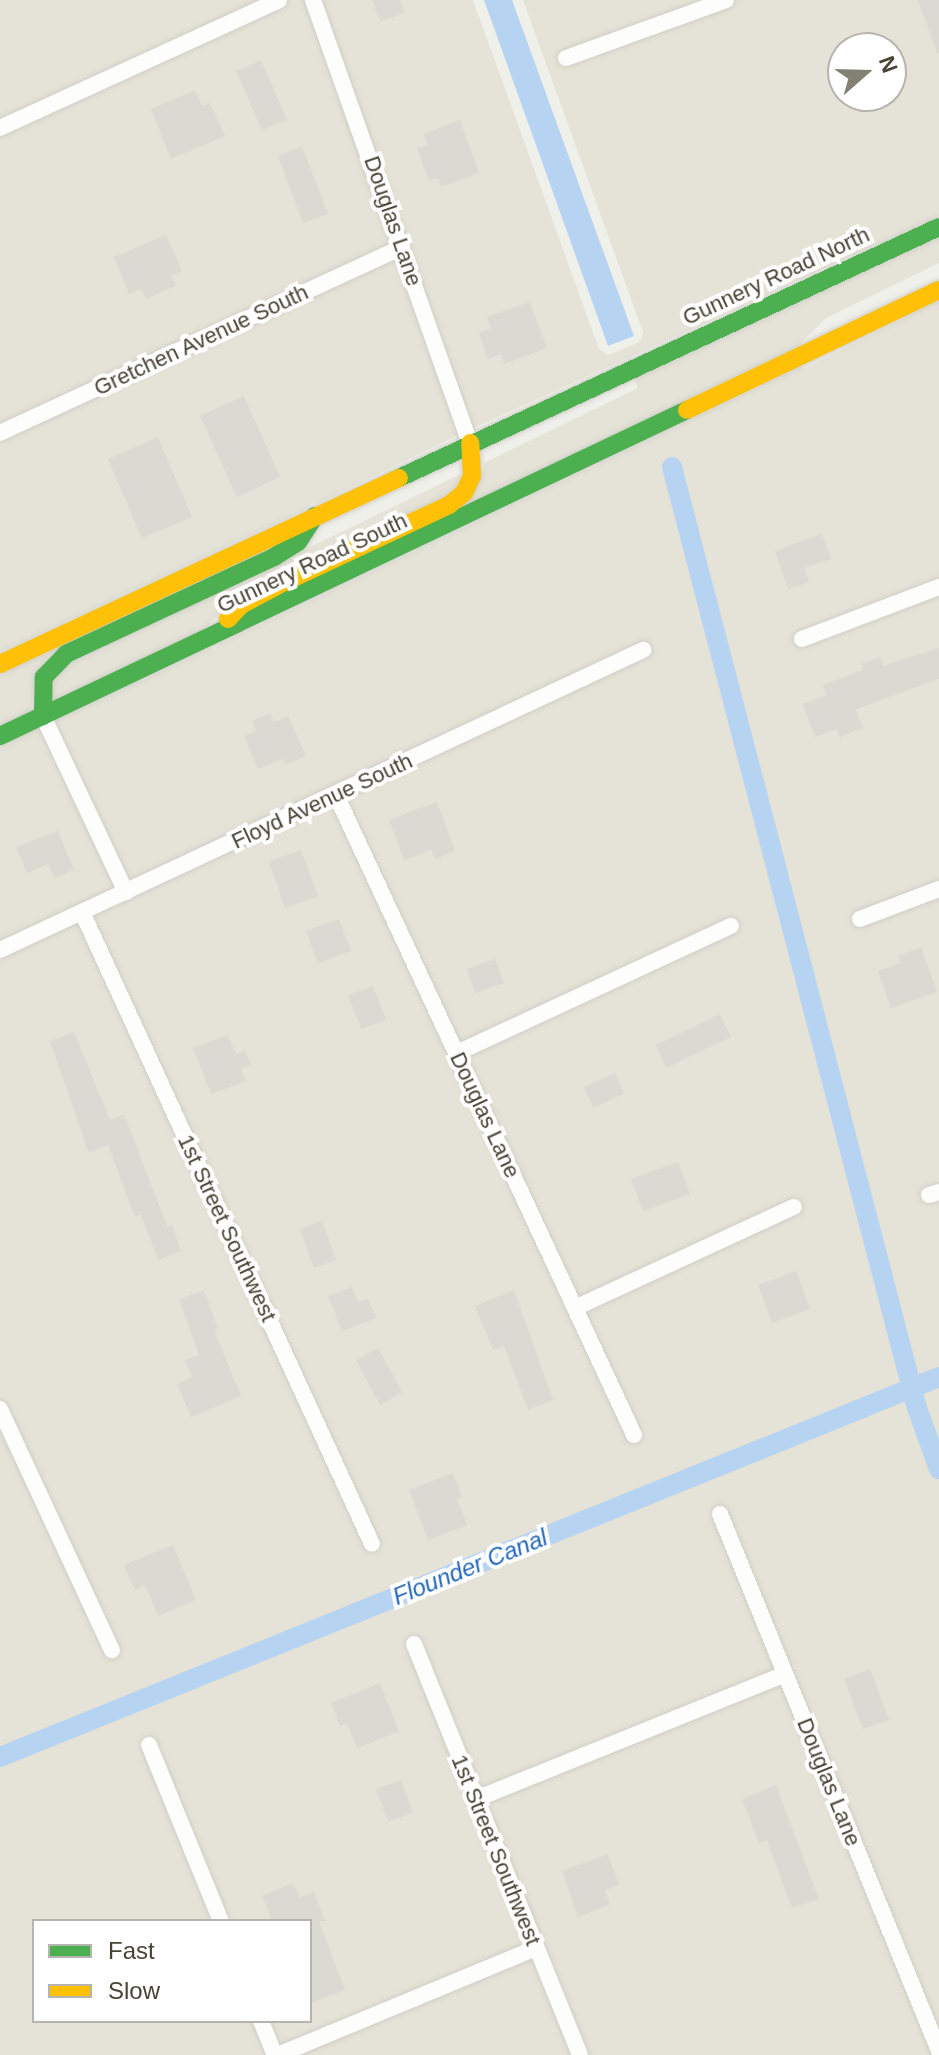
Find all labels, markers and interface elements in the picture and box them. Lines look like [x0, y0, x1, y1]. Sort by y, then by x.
north arrow [827, 32, 907, 112]
text: N [874, 53, 903, 76]
street label: Douglas Lane [358, 153, 428, 289]
street label: Gunnery Road North [678, 221, 874, 331]
street label: Gretchen Avenue South [89, 279, 313, 401]
street label: Gunnery Road South [213, 507, 411, 619]
street label: Floyd Avenue South [227, 747, 417, 855]
street label: Douglas Lane [444, 1048, 526, 1182]
street label: 1st Street Southwest [172, 1130, 282, 1326]
water label: Flounder Canal [389, 1523, 551, 1611]
street label: Douglas Lane [791, 1714, 867, 1850]
street label: 1st Street Southwest [446, 1751, 546, 1949]
legend [32, 1919, 312, 2023]
text: Fast [108, 1937, 155, 1964]
text: Slow [108, 1977, 160, 2004]

